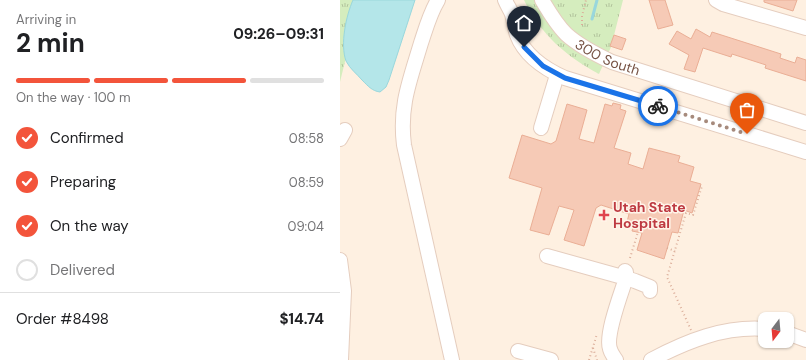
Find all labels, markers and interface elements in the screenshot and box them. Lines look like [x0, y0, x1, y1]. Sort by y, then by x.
pin [507, 6, 541, 47]
text: Arriving in [16, 11, 76, 28]
icon: home [513, 12, 535, 34]
text: 09:26–09:31 [233, 24, 324, 44]
text: 2 min [16, 26, 85, 60]
street label: 300 South [572, 35, 642, 79]
courier [638, 86, 678, 126]
text: On the way · 100 m [16, 89, 131, 106]
pin [730, 93, 764, 134]
icon: bike [647, 95, 669, 117]
icon: bag [736, 99, 758, 121]
icon: check [16, 127, 38, 149]
text: Confirmed [50, 128, 124, 148]
text: 08:58 [289, 130, 324, 147]
icon: check [16, 171, 38, 193]
text: Preparing [50, 172, 116, 192]
text: 08:59 [289, 174, 324, 191]
place label: Utah State Hospital [613, 198, 686, 232]
marker: Utah State Hospital [598, 209, 610, 221]
icon: check [16, 215, 38, 237]
text: On the way [50, 216, 129, 236]
text: 09:04 [288, 218, 324, 235]
text: Delivered [50, 260, 115, 280]
text: Order #8498 [16, 309, 109, 329]
text: $14.74 [279, 309, 324, 329]
north arrow [758, 312, 794, 348]
map controls [758, 312, 794, 348]

